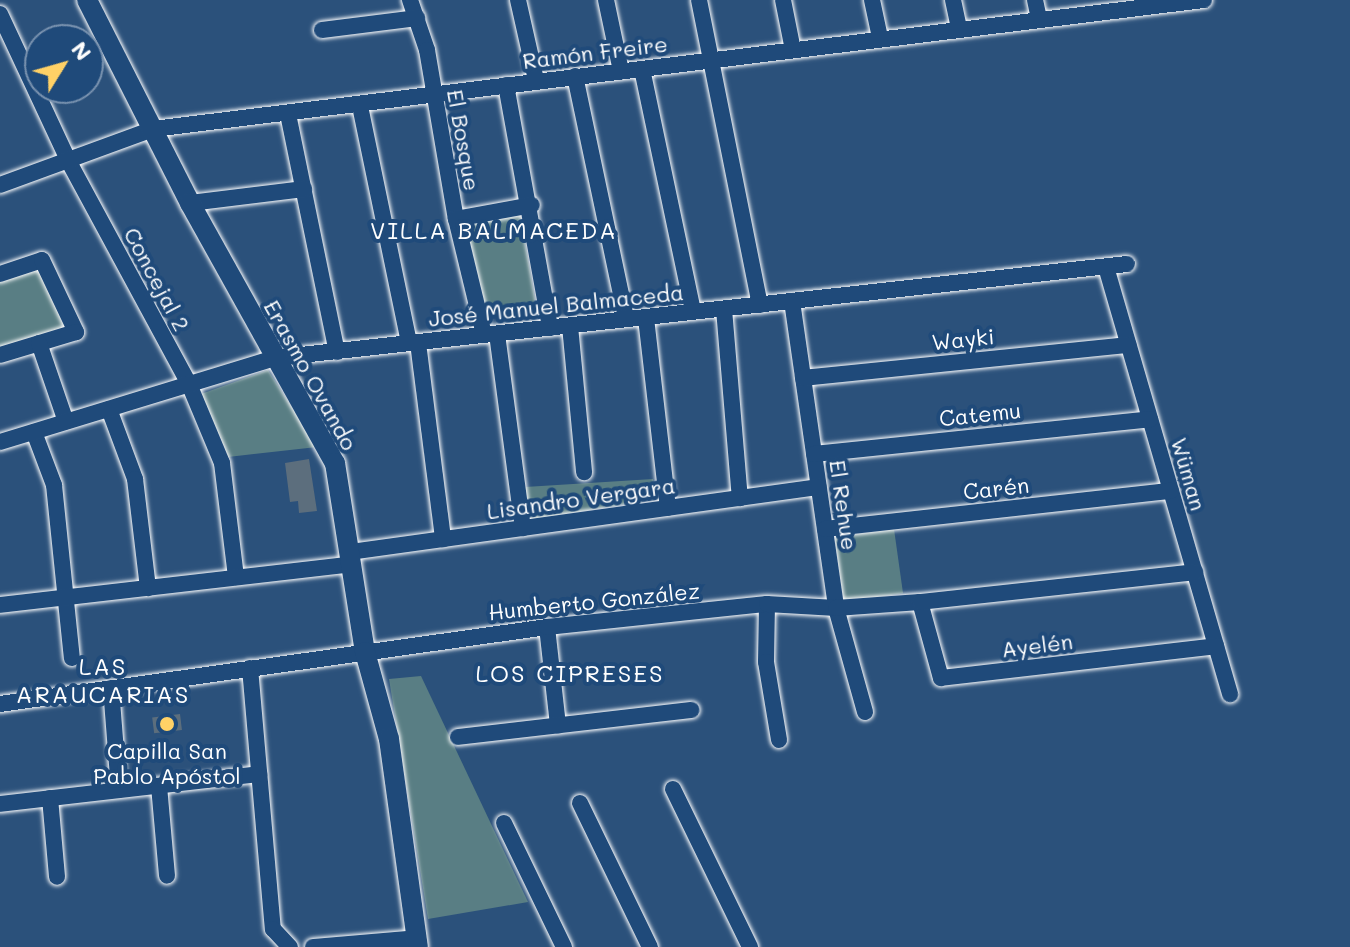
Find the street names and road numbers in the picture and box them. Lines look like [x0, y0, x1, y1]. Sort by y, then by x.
street label: Ramón Freire [521, 30, 669, 74]
street label: El Bosque [442, 87, 486, 193]
street label: Concejal 2 [119, 223, 195, 335]
street label: José Manuel Balmaceda [427, 278, 685, 332]
street label: Erasmo Ovando [259, 295, 363, 455]
street label: Wayki [930, 323, 996, 355]
street label: Catemu [938, 397, 1022, 431]
street label: Wüman [1166, 434, 1212, 514]
street label: El Rehue [825, 458, 863, 552]
street label: Carén [962, 471, 1030, 505]
street label: Lisandro Vergara [485, 472, 677, 524]
street label: Humberto González [487, 577, 701, 625]
street label: Ayelén [1000, 628, 1074, 662]

